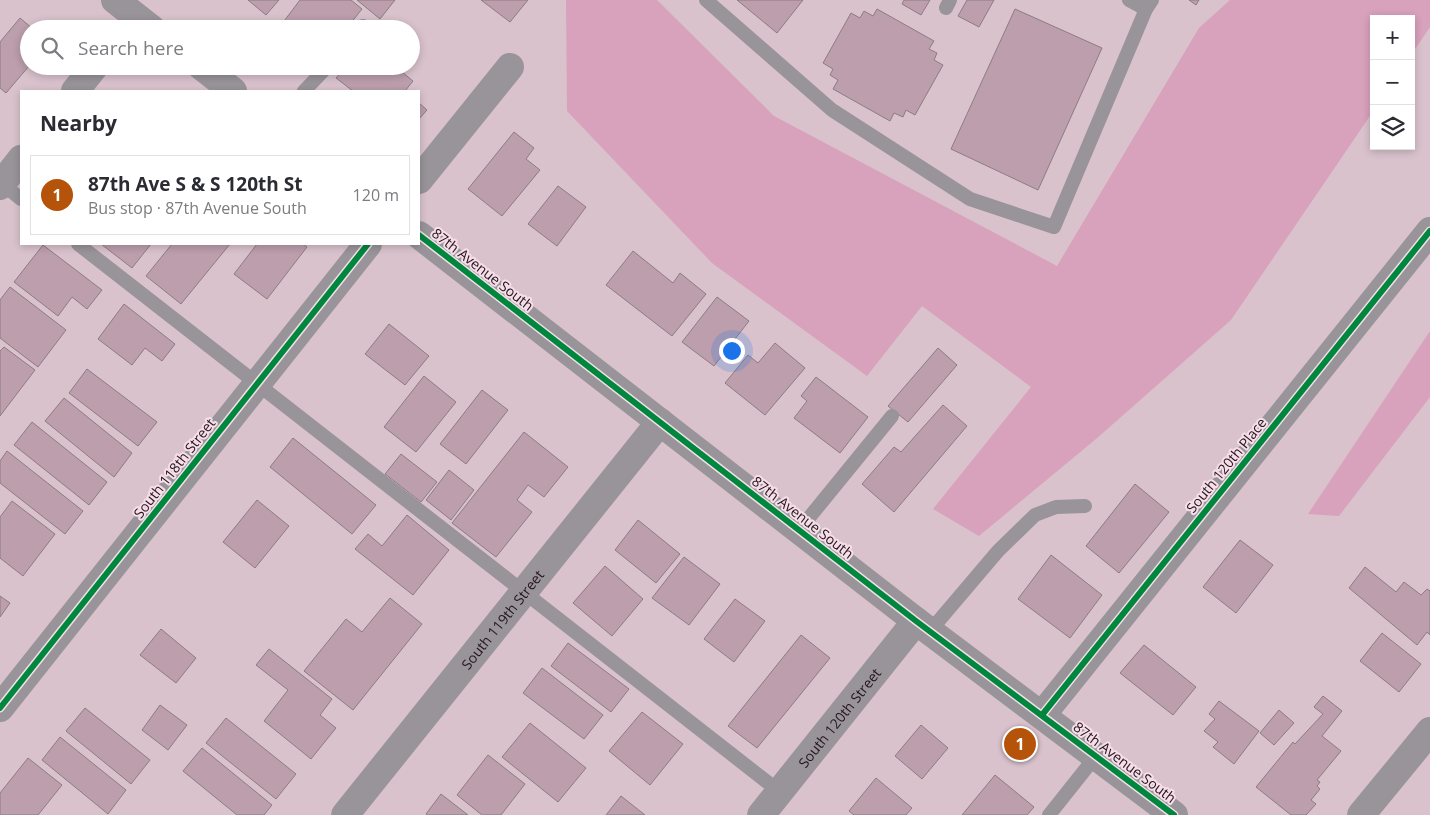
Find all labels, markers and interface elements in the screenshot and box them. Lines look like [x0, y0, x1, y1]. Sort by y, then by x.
map controls [1370, 15, 1415, 150]
button: + [1370, 15, 1415, 60]
search box [20, 20, 420, 75]
icon: search [38, 34, 66, 62]
text: Search here [78, 35, 184, 61]
button: − [1370, 60, 1415, 105]
button: layers [1370, 105, 1415, 150]
text: Nearby [40, 109, 117, 137]
text: 87th Ave S & S 120th St [88, 171, 302, 197]
text: 1 [52, 184, 62, 206]
text: 120 m [353, 184, 399, 206]
text: Bus stop · 87th Avenue South [88, 197, 307, 219]
street label: 87th Avenue South [428, 223, 538, 315]
your location [719, 338, 745, 364]
street label: South 120th Place [1182, 413, 1270, 517]
street label: South 118th Street [129, 414, 219, 522]
street label: 87th Avenue South [748, 471, 858, 563]
street label: South 119th Street [456, 565, 548, 673]
street label: South 120th Street [793, 664, 885, 771]
street label: 87th Avenue South [1070, 717, 1180, 807]
pin: 1 [1004, 725, 1036, 763]

